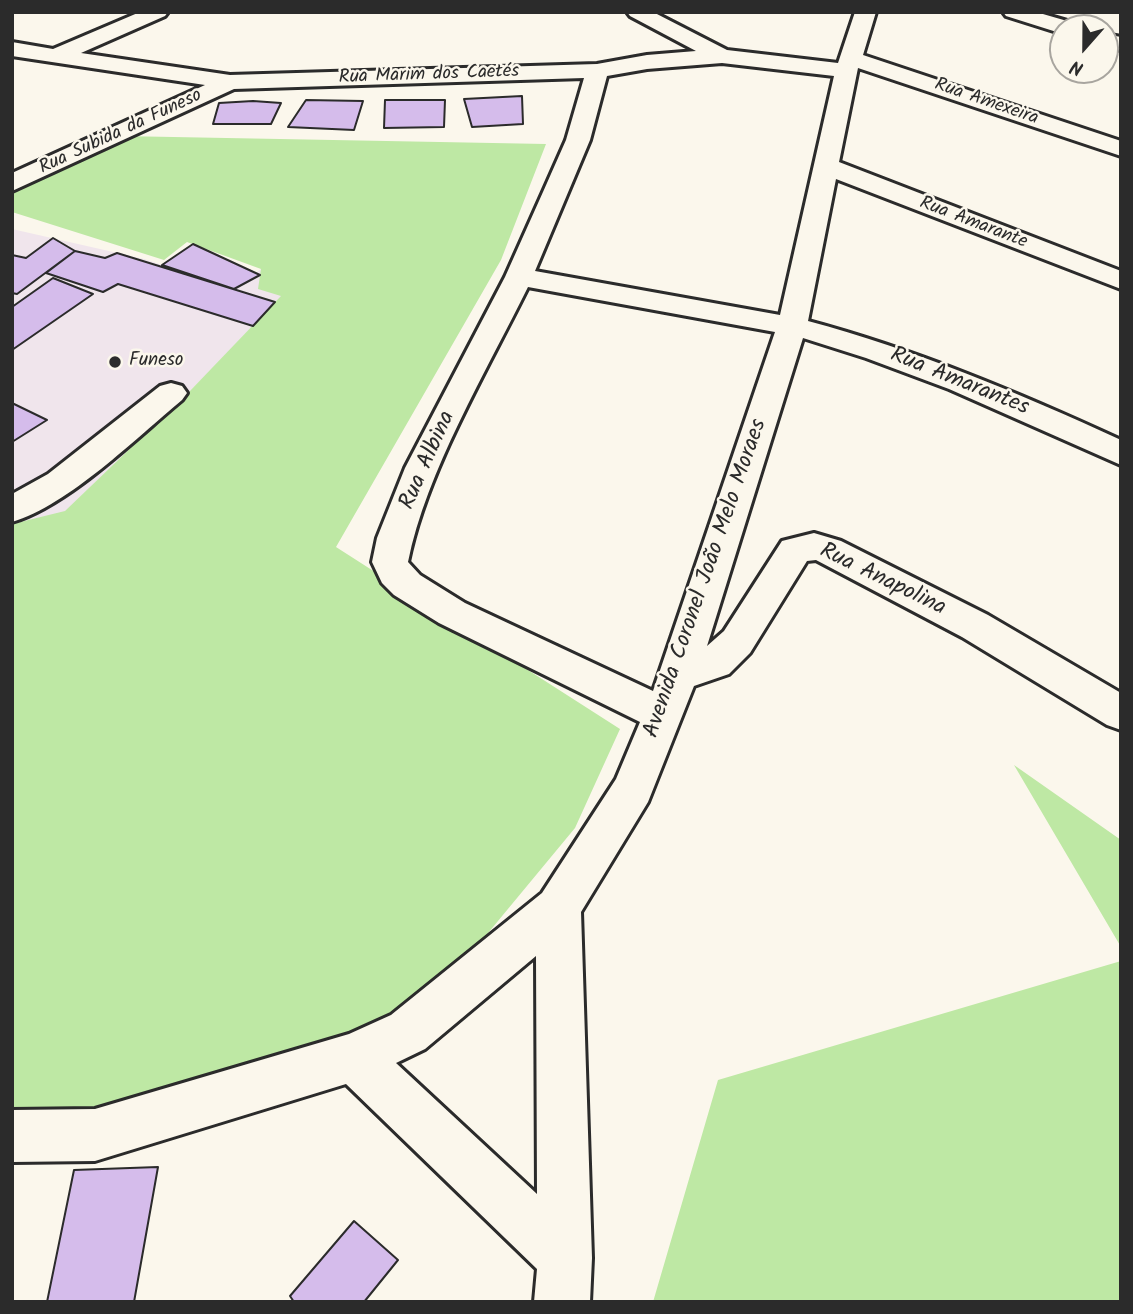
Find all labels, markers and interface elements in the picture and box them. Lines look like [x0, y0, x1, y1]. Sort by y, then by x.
north arrow [1049, 14, 1119, 84]
text: N [1066, 51, 1088, 83]
street label: Rua Marim dos Caetés [338, 61, 520, 91]
street label: Rua Amexeira [931, 75, 1041, 131]
street label: Rua Subida da Funeso [36, 85, 206, 181]
street label: Rua Amarante [916, 193, 1030, 255]
street label: Rua Amarantes [886, 343, 1032, 423]
place label: Funeso [129, 351, 183, 373]
marker: Funeso [107, 354, 123, 370]
street label: Rua Albina [395, 408, 463, 514]
street label: Avenida Coronel João Melo Moraes [639, 416, 775, 742]
street label: Rua Anapolina [814, 539, 950, 623]

